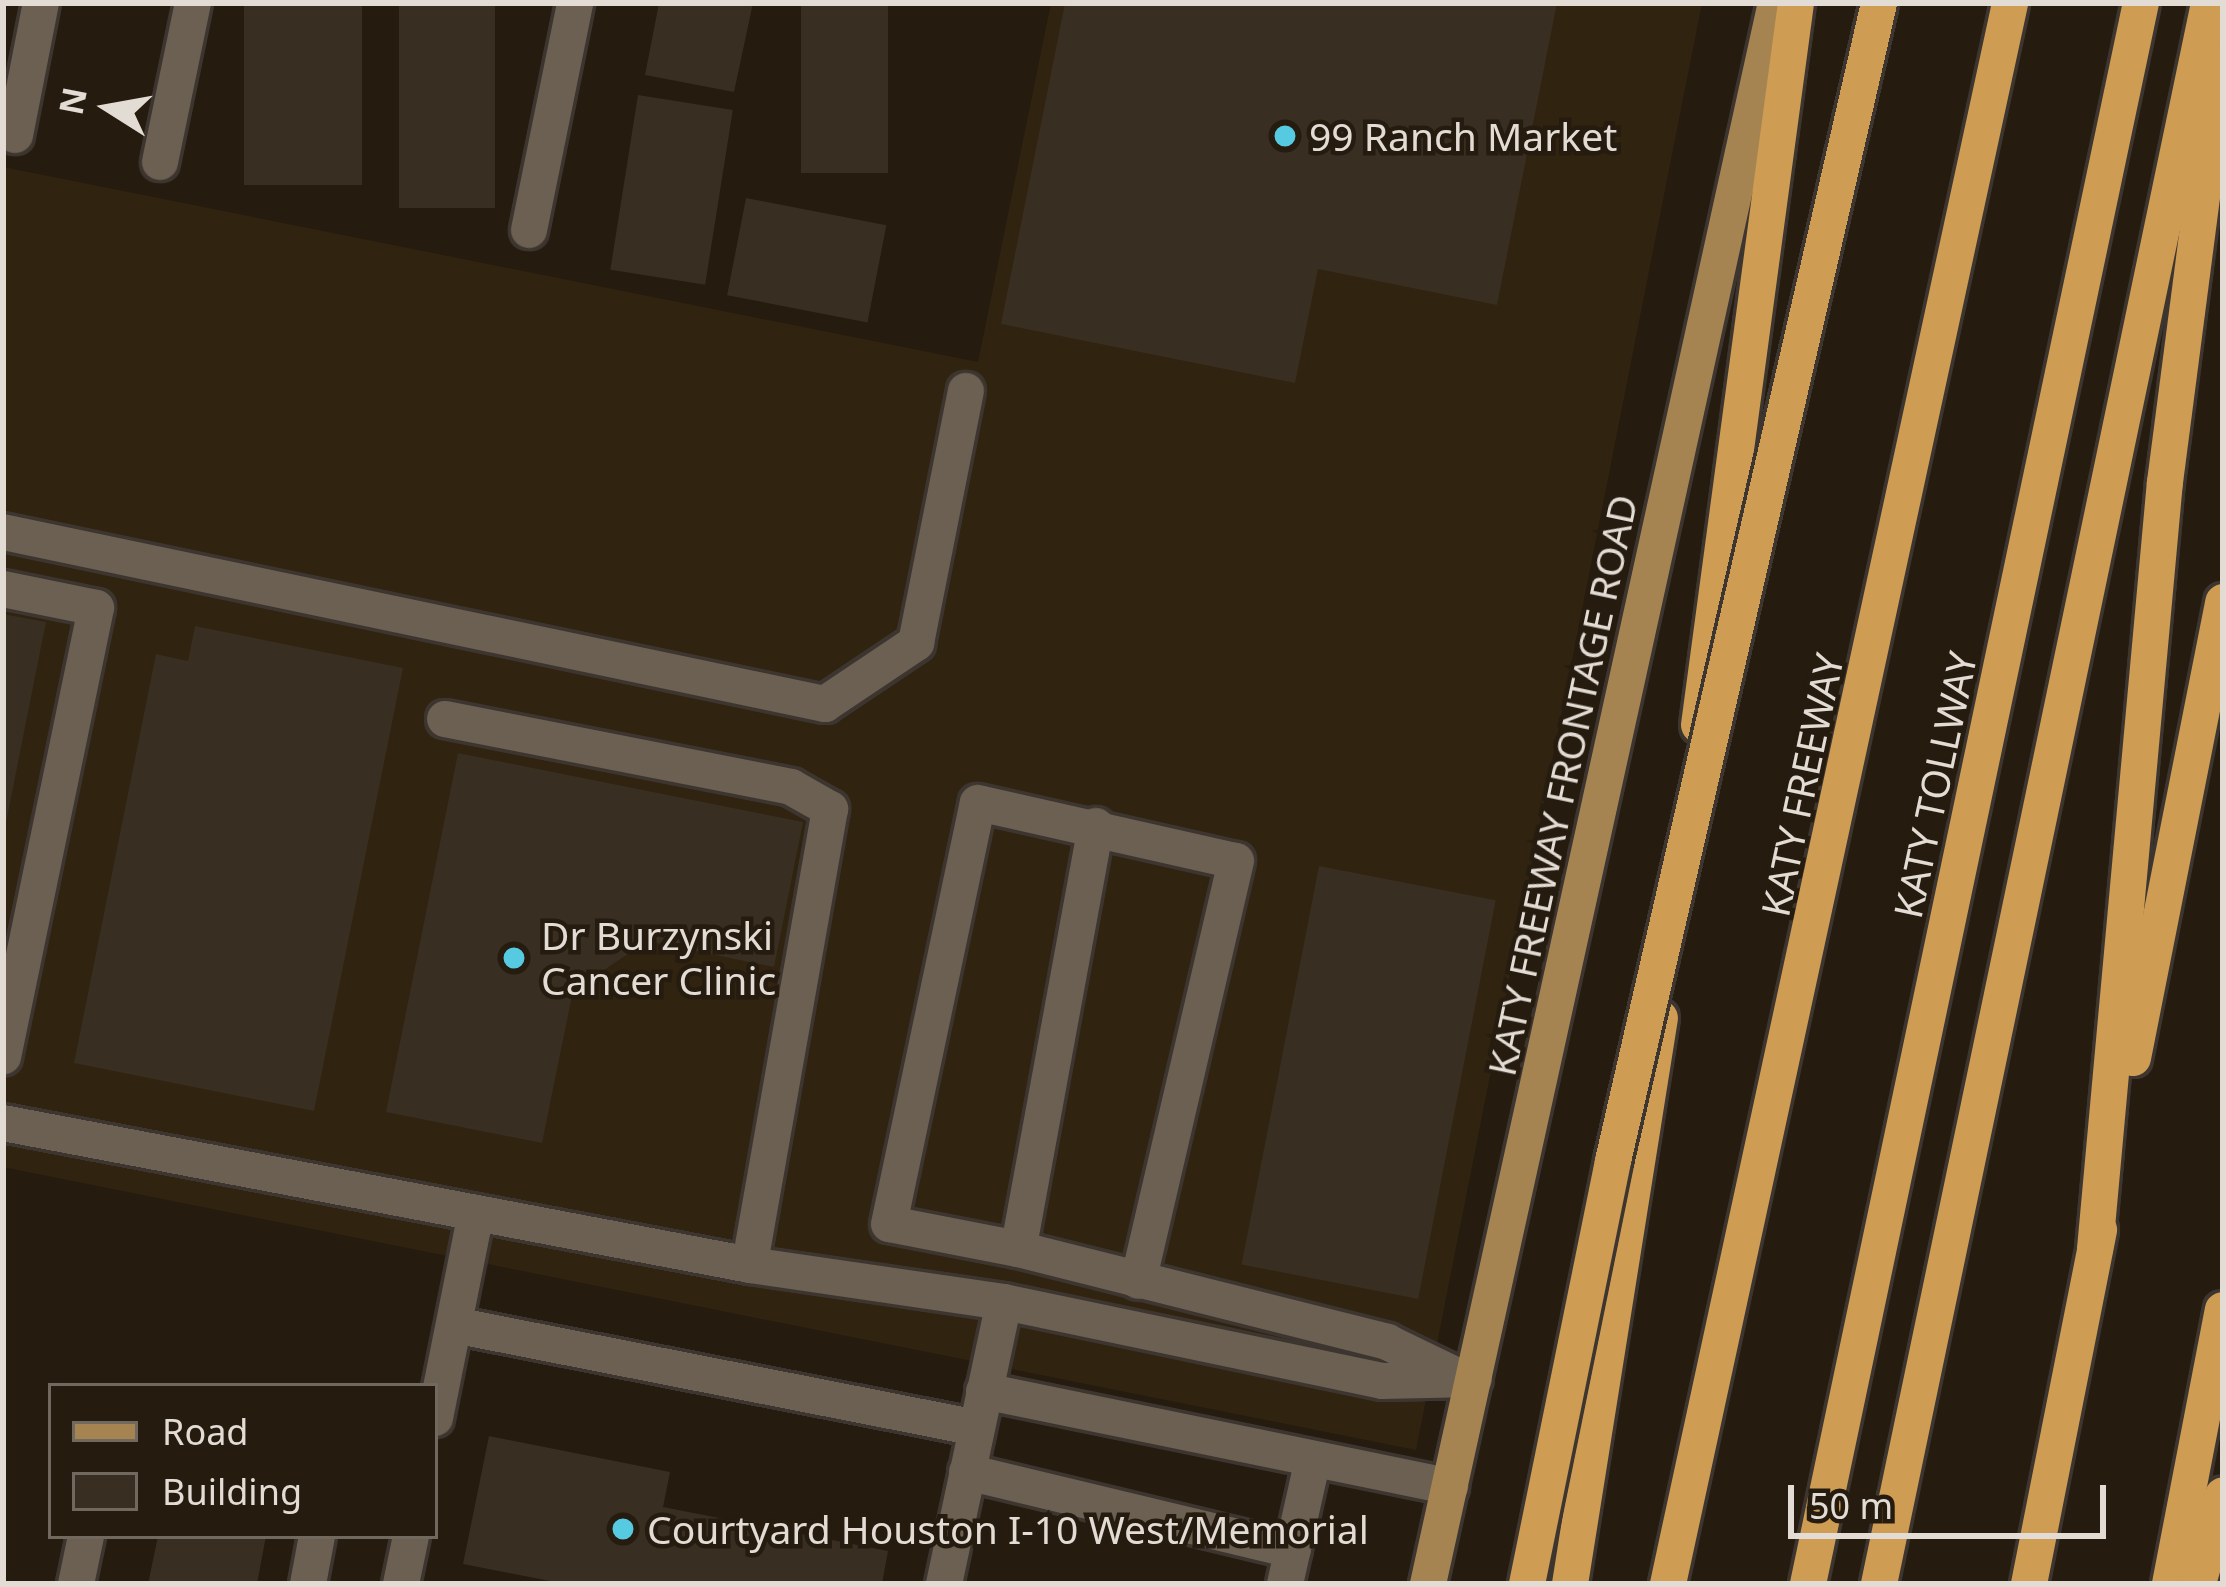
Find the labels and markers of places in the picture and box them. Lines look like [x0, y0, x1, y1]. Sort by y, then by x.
place label: 99 Ranch Market [1309, 113, 1617, 159]
marker: 99 Ranch Market [1272, 123, 1298, 149]
place label: Dr Burzynski Cancer Clinic [541, 913, 776, 1004]
marker: Dr Burzynski Cancer Clinic [498, 942, 530, 974]
place label: Courtyard Houston I-10 West/Memorial [647, 1506, 1369, 1552]
marker: Courtyard Houston I-10 West/Memorial [610, 1516, 636, 1542]

